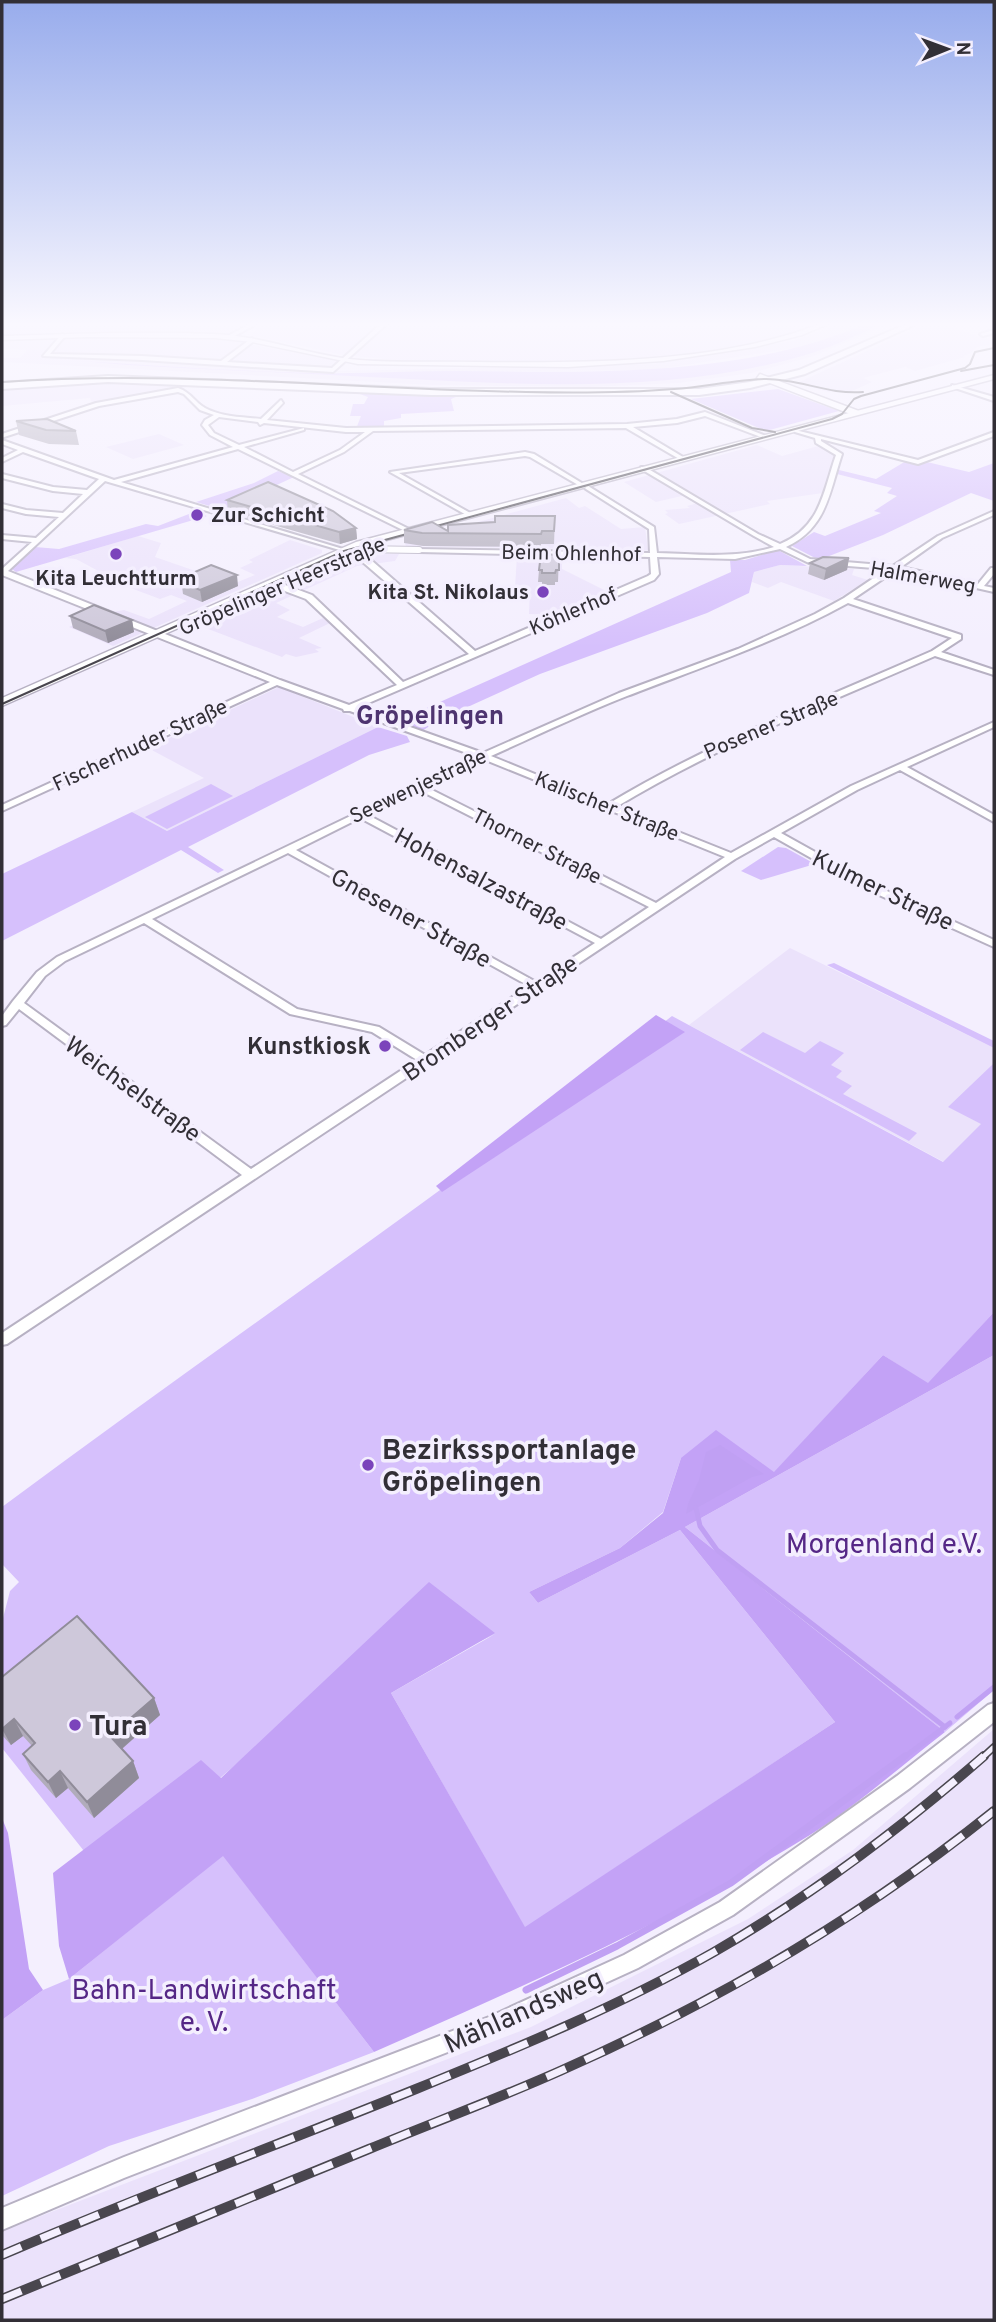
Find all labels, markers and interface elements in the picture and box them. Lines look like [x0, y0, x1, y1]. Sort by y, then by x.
north arrow [912, 14, 982, 84]
text: N [950, 42, 974, 56]
place label: Zur Schicht [211, 503, 325, 530]
marker: Zur Schicht [189, 507, 205, 523]
street label: Gröpelinger Heerstraße [175, 532, 390, 643]
street label: Beim Ohlenhof [501, 540, 641, 569]
marker: Kita Leuchtturm [108, 546, 124, 562]
street label: Halmerweg [868, 556, 978, 601]
place label: Kita Leuchtturm [35, 566, 197, 593]
place label: Kita St. Nikolaus [368, 580, 529, 607]
street label: Köhlerhof [526, 582, 621, 643]
marker: Kita St. Nikolaus [535, 584, 551, 600]
street label: Posener Straße [700, 686, 843, 767]
street label: Fischerhuder Straße [49, 694, 232, 799]
district label: Gröpelingen [356, 701, 504, 734]
street label: Seewenjestraße [346, 744, 492, 831]
street label: Kalischer Straße [530, 766, 683, 849]
street label: Thorner Straße [467, 803, 606, 892]
street label: Hohensalzastraße [388, 822, 572, 939]
street label: Kulmer Straße [806, 845, 958, 939]
street label: Gnesener Straße [324, 863, 496, 976]
street label: Bromberger Straße [398, 950, 585, 1089]
street label: Weichselstraße [58, 1031, 206, 1150]
place label: Kunstkiosk [247, 1033, 371, 1063]
marker: Kunstkiosk [377, 1038, 393, 1054]
place label: Bezirkssportanlage Gröpelingen [382, 1434, 636, 1502]
marker: Bezirkssportanlage Gröpelingen [360, 1457, 376, 1473]
park label: Morgenland e.V. [786, 1528, 982, 1564]
place label: Tura [89, 1710, 148, 1746]
marker: Tura [67, 1717, 83, 1733]
street label: Mählandsweg [439, 1962, 609, 2064]
park label: Bahn-Landwirtschaft e. V. [71, 1974, 337, 2042]

